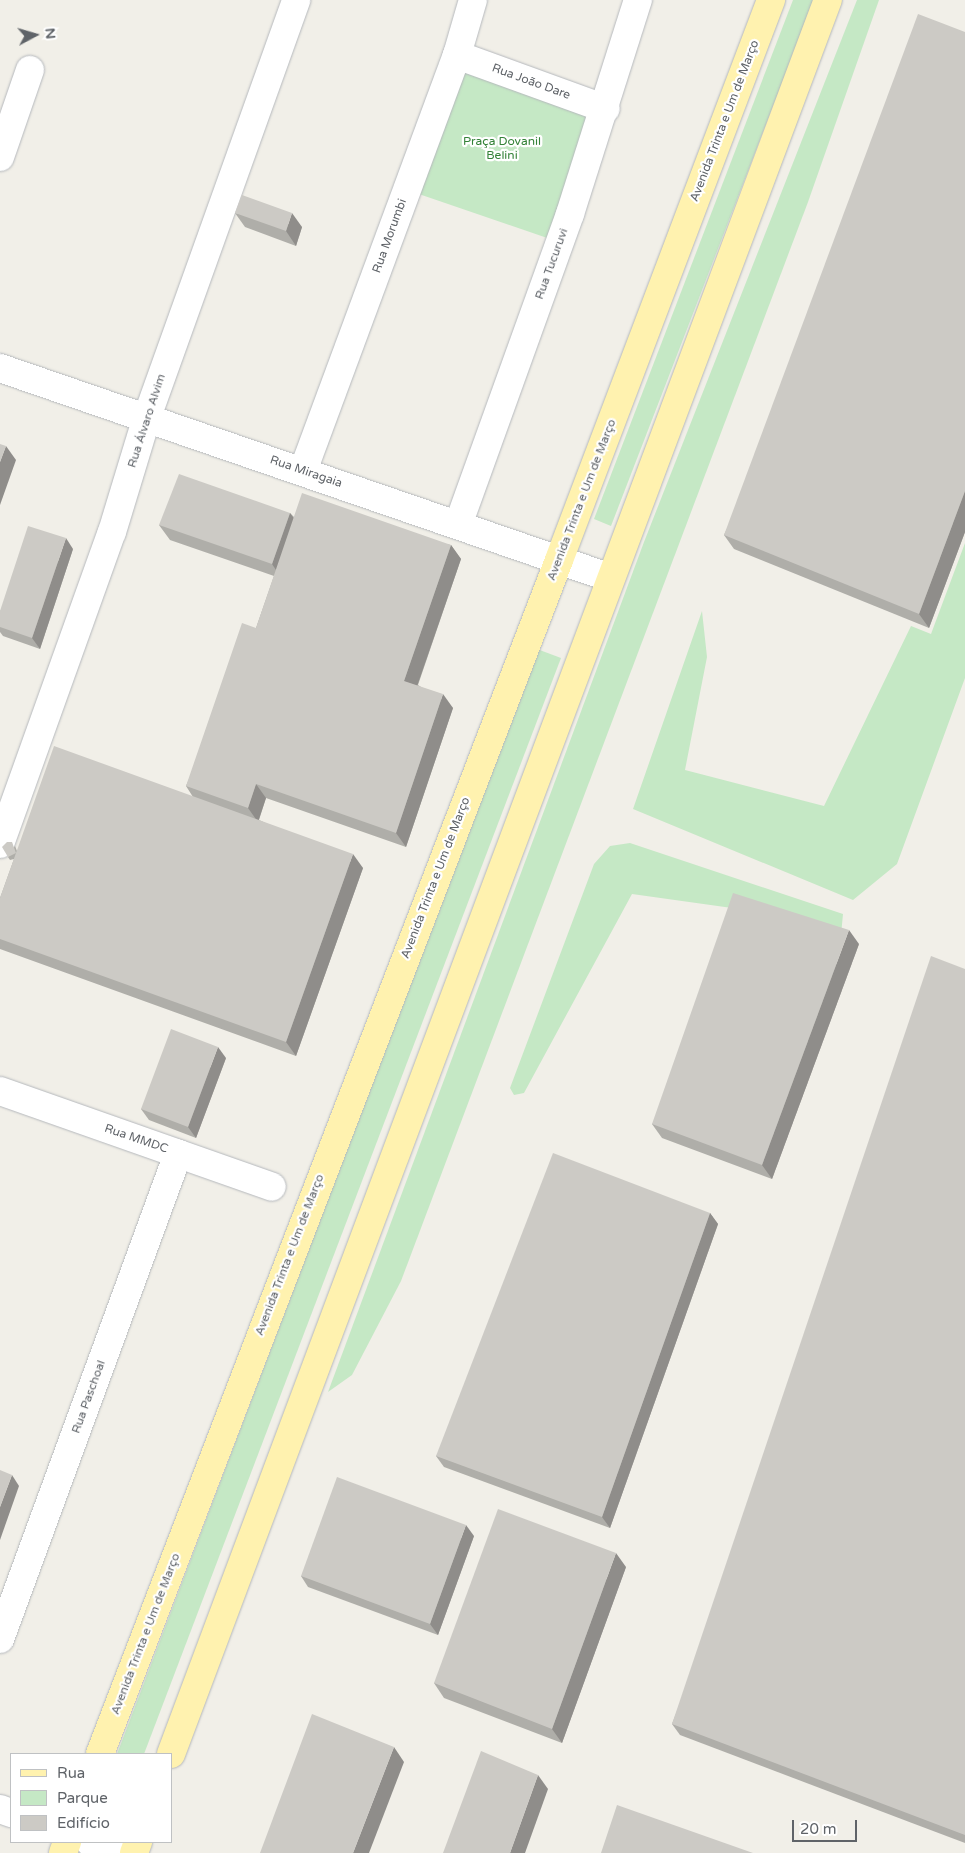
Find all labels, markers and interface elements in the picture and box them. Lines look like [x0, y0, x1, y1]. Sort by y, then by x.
north arrow [10, 10, 60, 60]
text: N [41, 27, 59, 40]
street label: Avenida Trinta e Um de Março [687, 38, 763, 204]
street label: Rua João Dare [490, 61, 572, 103]
park label: Praça Dovanil Belini [463, 135, 541, 163]
street label: Rua Morumbi [370, 197, 410, 275]
street label: Rua Tucuruvi [532, 227, 572, 301]
street label: Rua Álvaro Alvim [125, 372, 169, 470]
street label: Avenida Trinta e Um de Março [544, 417, 620, 583]
street label: Rua Miragaia [268, 453, 344, 491]
street label: Avenida Trinta e Um de Março [398, 795, 474, 961]
street label: Rua MMDC [102, 1121, 170, 1157]
street label: Avenida Trinta e Um de Março [252, 1172, 328, 1338]
street label: Rua Paschoal [69, 1358, 109, 1436]
street label: Avenida Trinta e Um de Março [108, 1551, 184, 1717]
legend [10, 1753, 172, 1843]
text: Rua [57, 1764, 85, 1782]
text: Parque [57, 1789, 108, 1807]
scale bar [795, 1810, 860, 1842]
text: Edifício [57, 1814, 110, 1832]
text: 20 m [800, 1820, 837, 1838]

